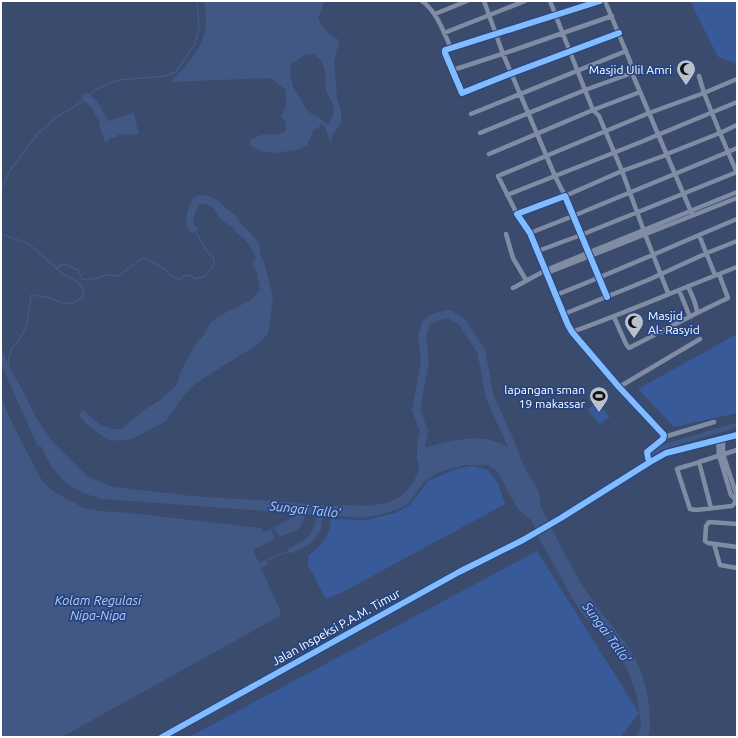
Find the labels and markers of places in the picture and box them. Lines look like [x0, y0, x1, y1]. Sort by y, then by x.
mosque icon: Masjid Ulil Amri [675, 58, 697, 86]
place label: Masjid Ulil Amri [589, 63, 672, 76]
place label: Masjid Al- Rasyid [648, 309, 700, 336]
mosque icon: Masjid Al- Rasyid [623, 311, 645, 339]
place label: lapangan sman 19 makassar [504, 383, 585, 410]
sports icon: lapangan sman 19 makassar [588, 385, 610, 413]

